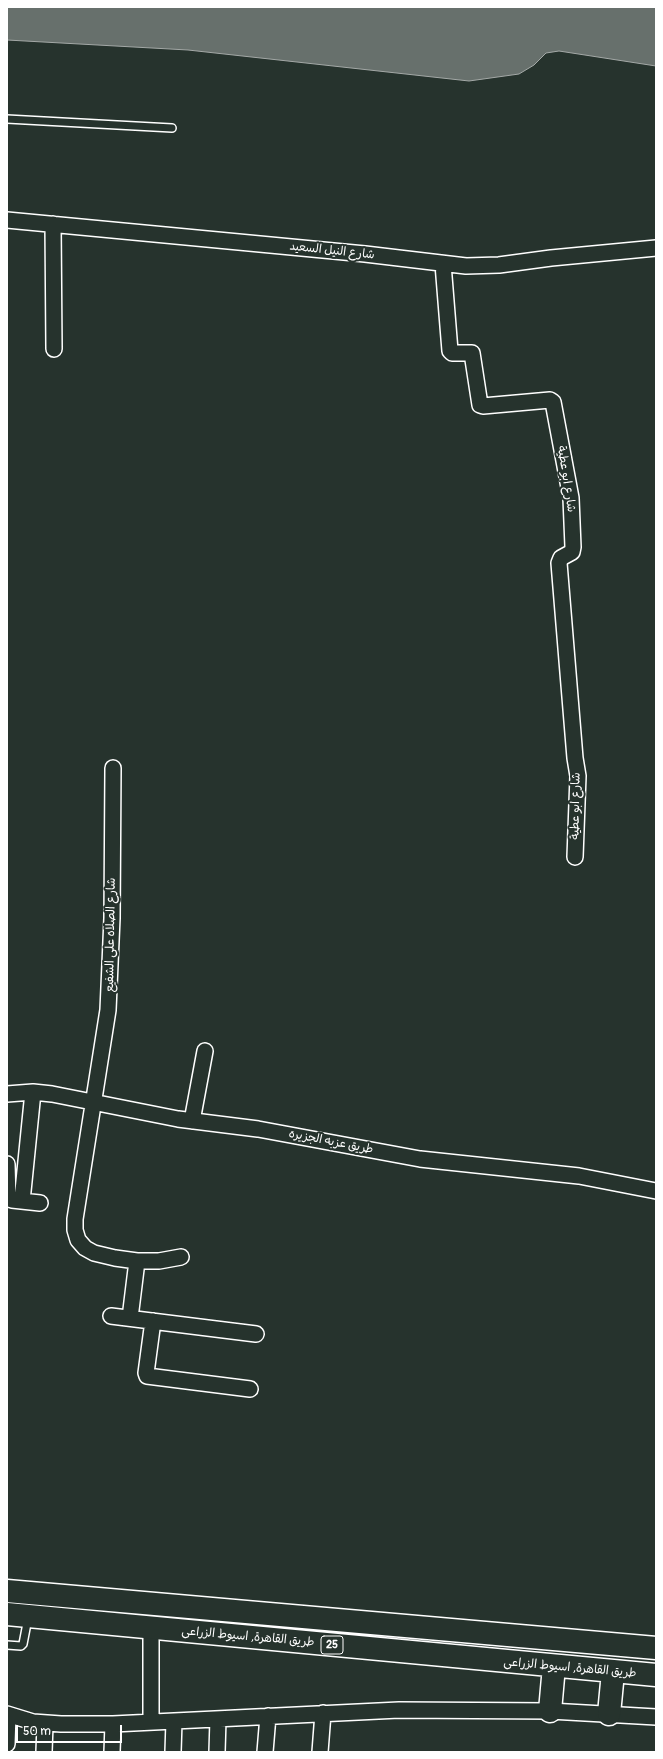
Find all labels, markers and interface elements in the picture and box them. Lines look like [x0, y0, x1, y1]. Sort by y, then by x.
street label: شارع النيل السعيد [289, 239, 375, 263]
street label: شارع ابو عطية [554, 445, 578, 513]
street label: شارع ابو عطية [568, 772, 584, 840]
street label: شارع الصلاه على الشفيع [103, 877, 119, 993]
street label: طريق عزبه الجزيره [287, 1127, 375, 1157]
street label: طريق القاهرة, اسيوط الزراعى [181, 1624, 315, 1650]
road number: 25 [321, 1636, 343, 1654]
street label: طريق القاهرة, اسيوط الزراعى [503, 1655, 637, 1681]
scale bar [18, 1717, 124, 1743]
text: 50 m [23, 1724, 51, 1739]

